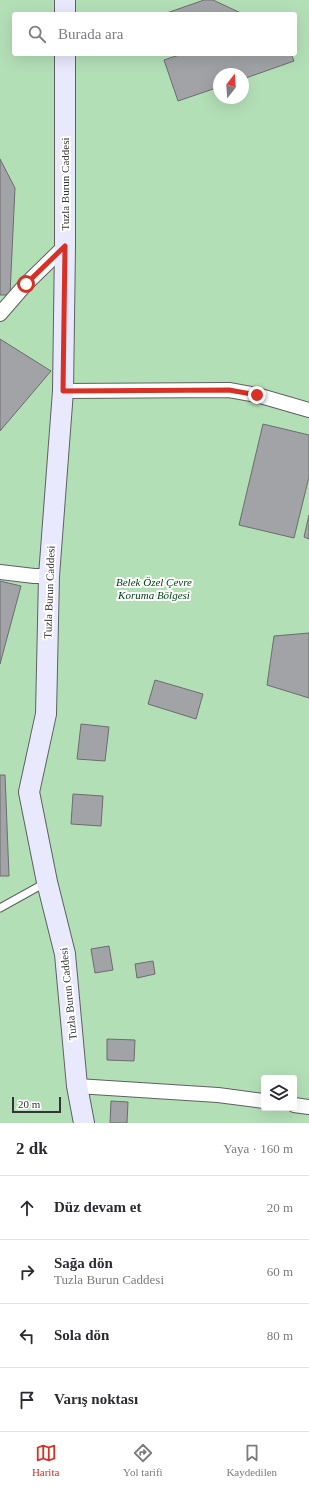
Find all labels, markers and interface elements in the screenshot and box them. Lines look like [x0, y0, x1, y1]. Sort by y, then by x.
search box [12, 12, 297, 56]
icon: search [26, 23, 48, 45]
text: Burada ara [58, 26, 123, 42]
north arrow [213, 68, 249, 104]
street label: Tuzla Burun Caddesi [59, 137, 71, 231]
route start [17, 275, 35, 293]
route end [248, 386, 266, 404]
street label: Tuzla Burun Caddesi [41, 545, 57, 639]
park label: Belek Özel Çevre Koruma Bölgesi [116, 576, 192, 601]
street label: Tuzla Burun Caddesi [57, 947, 79, 1041]
map controls [261, 1075, 297, 1111]
button: layers [261, 1075, 297, 1111]
scale bar [12, 1095, 61, 1114]
text: 20 m [18, 1098, 40, 1110]
text: 2 dk [16, 1139, 48, 1158]
text: Yaya · 160 m [223, 1141, 293, 1156]
icon: ahead [16, 1197, 38, 1219]
text: Düz devam et [54, 1199, 141, 1215]
text: 20 m [267, 1200, 293, 1215]
text: Sağa dön [54, 1255, 113, 1271]
icon: right [16, 1261, 38, 1283]
text: 60 m [267, 1264, 293, 1279]
text: Tuzla Burun Caddesi [54, 1272, 164, 1287]
icon: left [16, 1325, 38, 1347]
text: Sola dön [54, 1327, 109, 1343]
text: 80 m [267, 1328, 293, 1343]
icon: arrive [16, 1389, 38, 1411]
text: Varış noktası [54, 1391, 138, 1407]
tab: Harita [32, 1442, 59, 1478]
tab: Yol tarifi [123, 1442, 163, 1478]
tab: Kaydedilen [226, 1442, 277, 1478]

